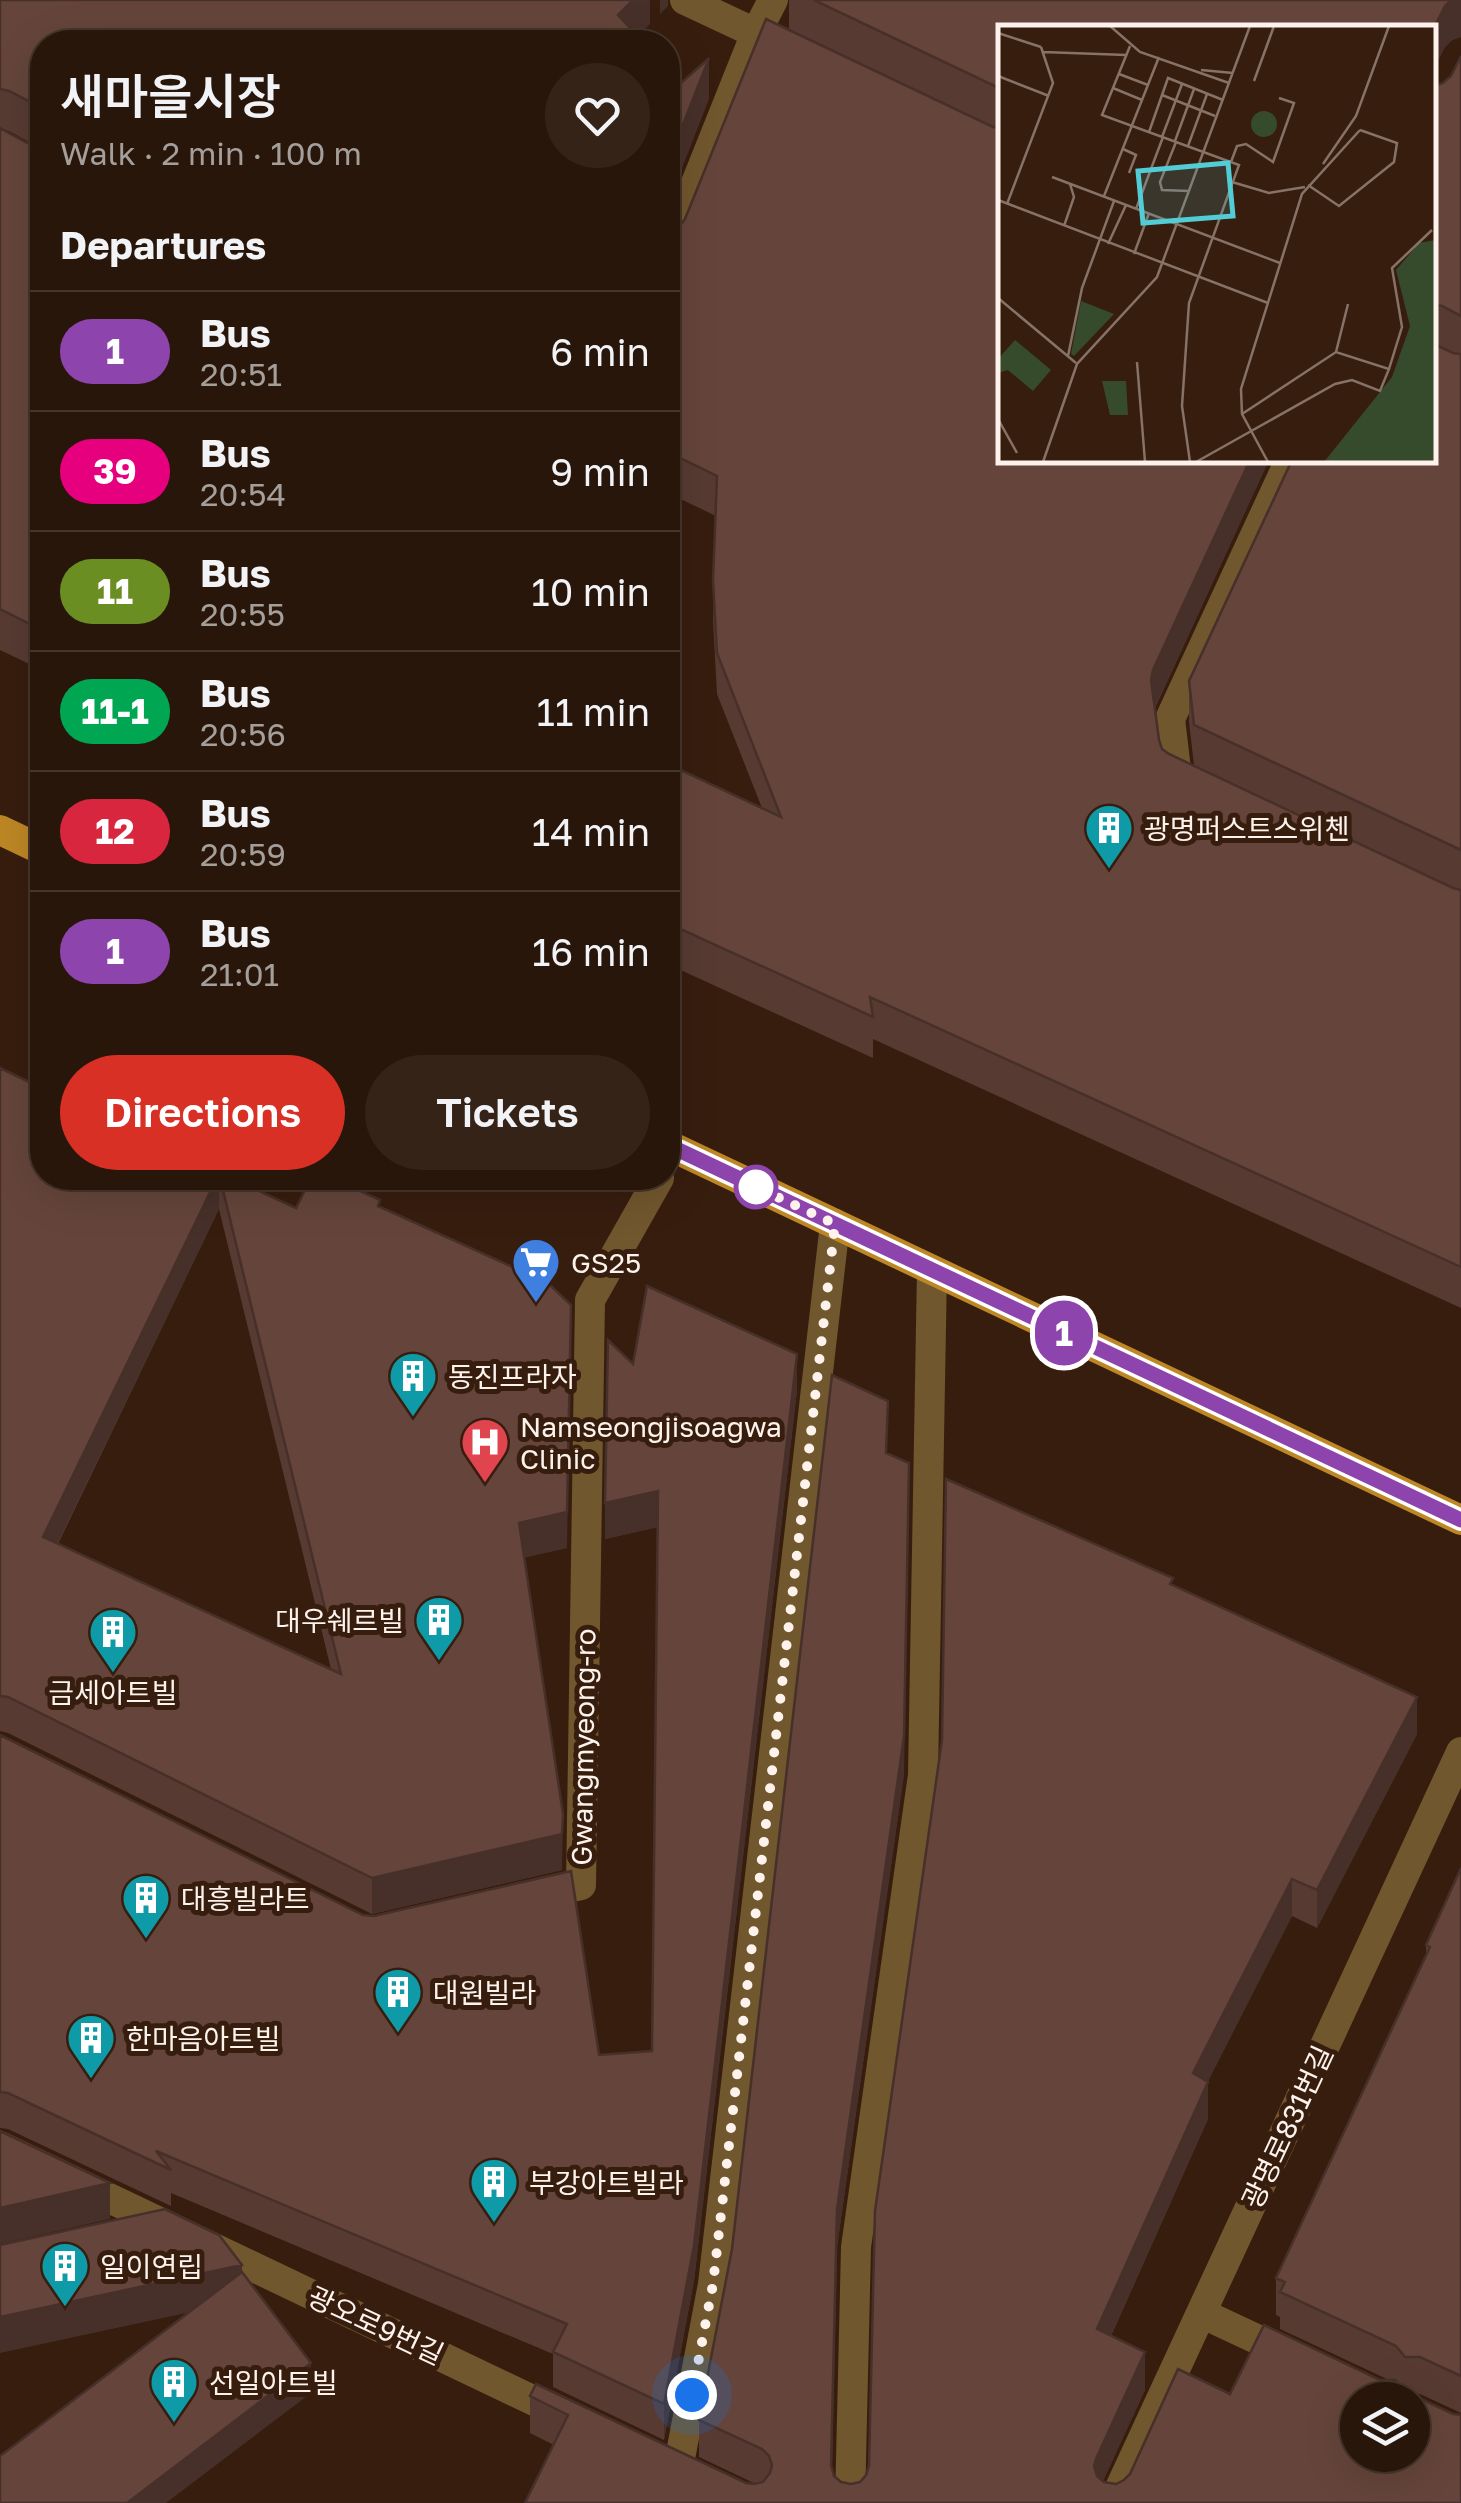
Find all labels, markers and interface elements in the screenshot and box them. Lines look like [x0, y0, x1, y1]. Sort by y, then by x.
inset map [998, 25, 1436, 462]
button: heart [545, 63, 650, 168]
text: 새마을시장 [60, 67, 281, 125]
text: Walk · 2 min · 100 m [60, 134, 362, 172]
text: Departures [60, 222, 266, 267]
text: Bus [200, 310, 271, 355]
text: 6 min [550, 329, 650, 374]
text: 1 [106, 330, 124, 372]
text: 20:51 [200, 355, 282, 393]
text: Bus [200, 430, 271, 475]
text: 9 min [550, 449, 650, 494]
text: 39 [93, 450, 137, 492]
text: 20:54 [200, 475, 286, 513]
text: Bus [200, 550, 271, 595]
text: 10 min [531, 569, 650, 614]
text: 11 [97, 570, 133, 612]
text: 20:55 [200, 595, 285, 633]
text: Bus [200, 670, 271, 715]
text: 11 min [536, 689, 650, 734]
text: 11-1 [81, 690, 149, 732]
text: 20:56 [200, 715, 286, 753]
text: Bus [200, 790, 271, 835]
building icon: 광명퍼스트스위첸 [1083, 802, 1135, 870]
text: 14 min [532, 809, 650, 854]
text: 12 [95, 810, 135, 852]
place label: 광명퍼스트스위첸 [1144, 812, 1350, 845]
text: 20:59 [200, 835, 286, 873]
text: Bus [200, 910, 271, 955]
text: 16 min [532, 929, 650, 974]
text: 1 [106, 930, 124, 972]
text: 21:01 [200, 955, 279, 993]
button: Directions [60, 1055, 345, 1170]
button: Tickets [365, 1055, 650, 1170]
unlabelled marker [735, 1166, 777, 1208]
supermarket icon: GS25 [510, 1236, 562, 1304]
place label: GS25 [571, 1246, 641, 1279]
line badge: 1 [1032, 1300, 1096, 1366]
text: 1 [1055, 1312, 1073, 1354]
building icon: 동진프라자 [387, 1350, 439, 1418]
place label: 동진프라자 [448, 1360, 577, 1393]
place label: Namseongjisoagwa Clinic [520, 1410, 782, 1475]
hospital icon: Namseongjisoagwa Clinic [459, 1416, 511, 1484]
building icon: 대우쉐르빌 [413, 1594, 465, 1662]
place label: 대우쉐르빌 [275, 1604, 404, 1637]
building icon: 금세아트빌 [87, 1606, 139, 1674]
street label: Gwangmyeong-ro [564, 1628, 602, 1866]
place label: 금세아트빌 [49, 1676, 177, 1709]
building icon: 대흥빌라트 [120, 1872, 172, 1940]
place label: 대흥빌라트 [181, 1882, 310, 1915]
building icon: 대원빌라 [372, 1966, 424, 2034]
place label: 대원빌라 [433, 1976, 536, 2009]
building icon: 한마음아트빌 [65, 2012, 117, 2080]
place label: 한마음아트빌 [126, 2022, 281, 2055]
street label: 광명로831번길 [1235, 2040, 1339, 2214]
building icon: 부강아트빌라 [468, 2156, 520, 2224]
place label: 부강아트빌라 [529, 2166, 684, 2199]
building icon: 일이연립 [39, 2240, 91, 2308]
place label: 일이연립 [100, 2250, 203, 2283]
street label: 광오로9번길 [303, 2279, 449, 2371]
building icon: 선일아트빌 [148, 2356, 200, 2424]
place label: 선일아트빌 [209, 2366, 338, 2399]
your location [667, 2370, 717, 2420]
map controls [1340, 2382, 1430, 2472]
button: layers [1340, 2382, 1430, 2472]

